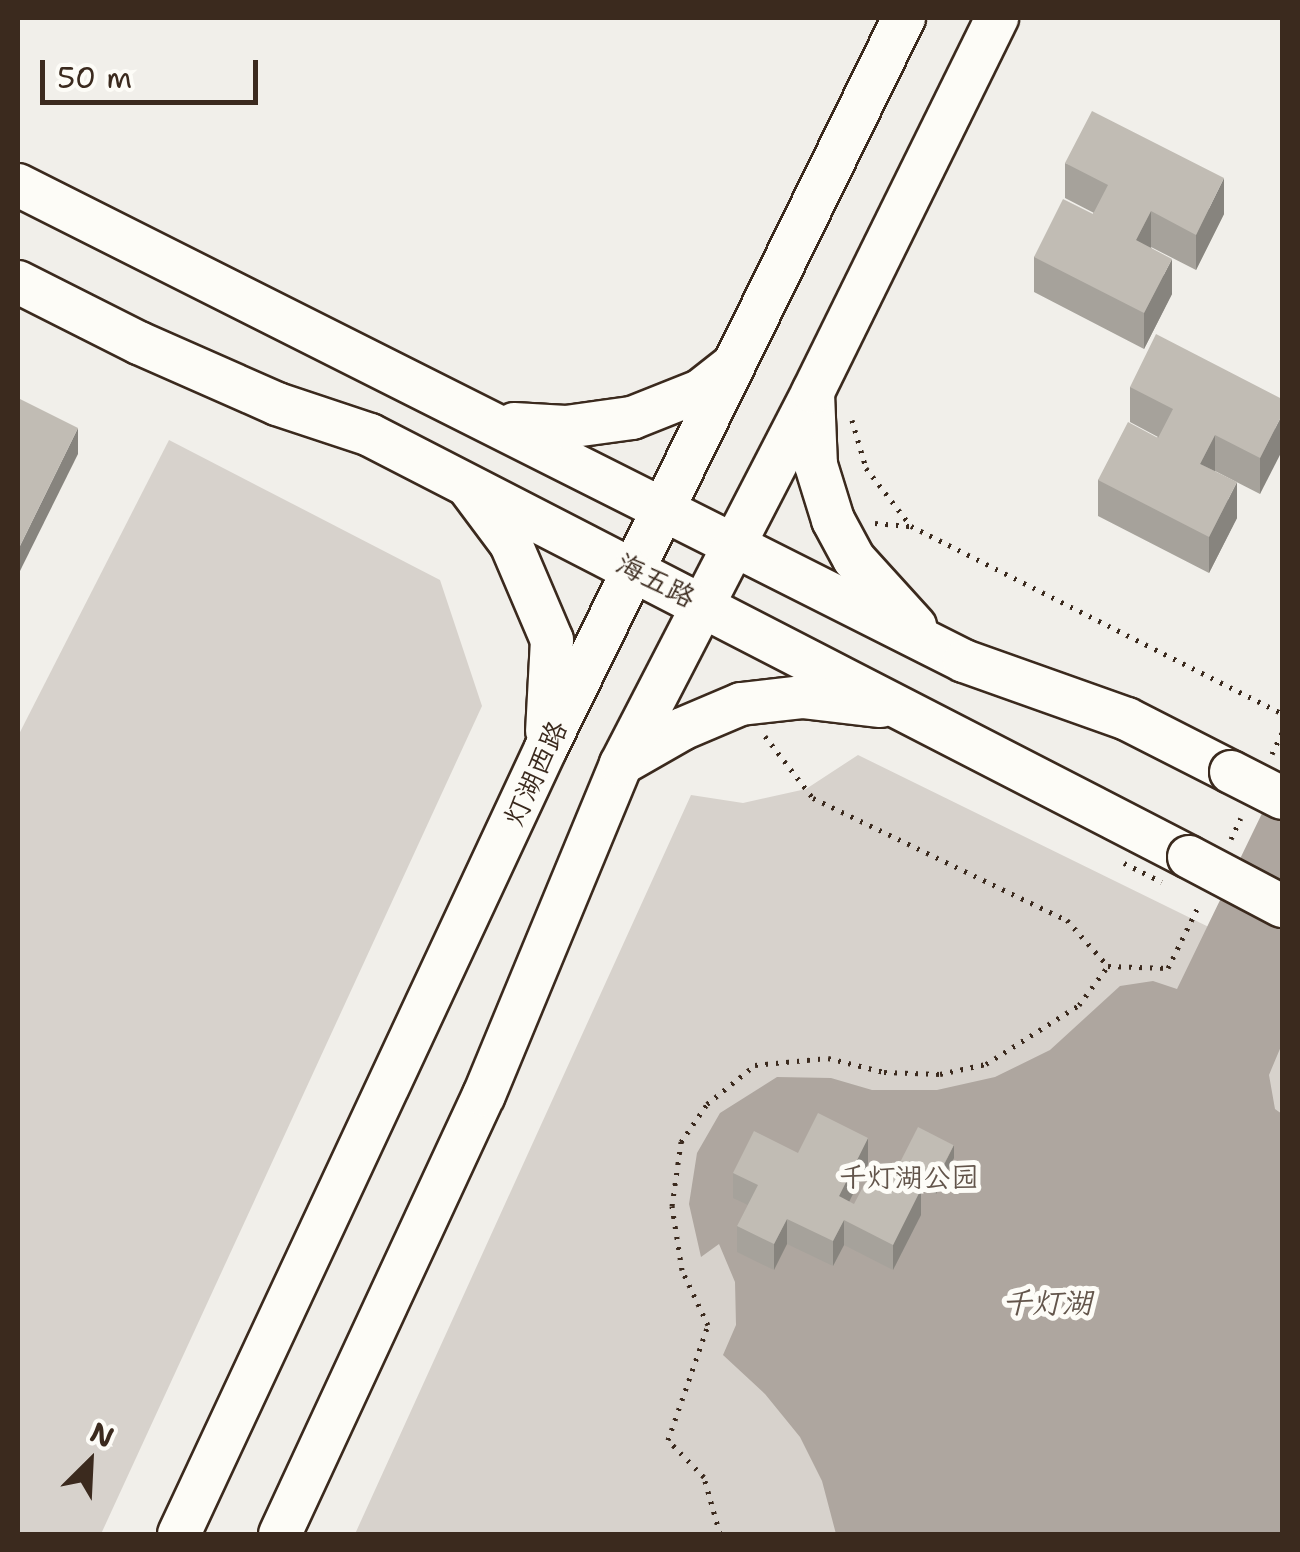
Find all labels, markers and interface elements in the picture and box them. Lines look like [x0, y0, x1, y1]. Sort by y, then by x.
scale bar [45, 40, 262, 102]
text: 50 m [57, 57, 132, 98]
street label: 海五路 [611, 546, 701, 614]
street label: 灯湖西路 [496, 715, 574, 831]
park label: 千灯湖公园 [839, 1160, 979, 1194]
water label: 千灯湖 [1002, 1285, 1092, 1321]
north arrow [40, 1412, 140, 1512]
text: N [84, 1413, 120, 1456]

